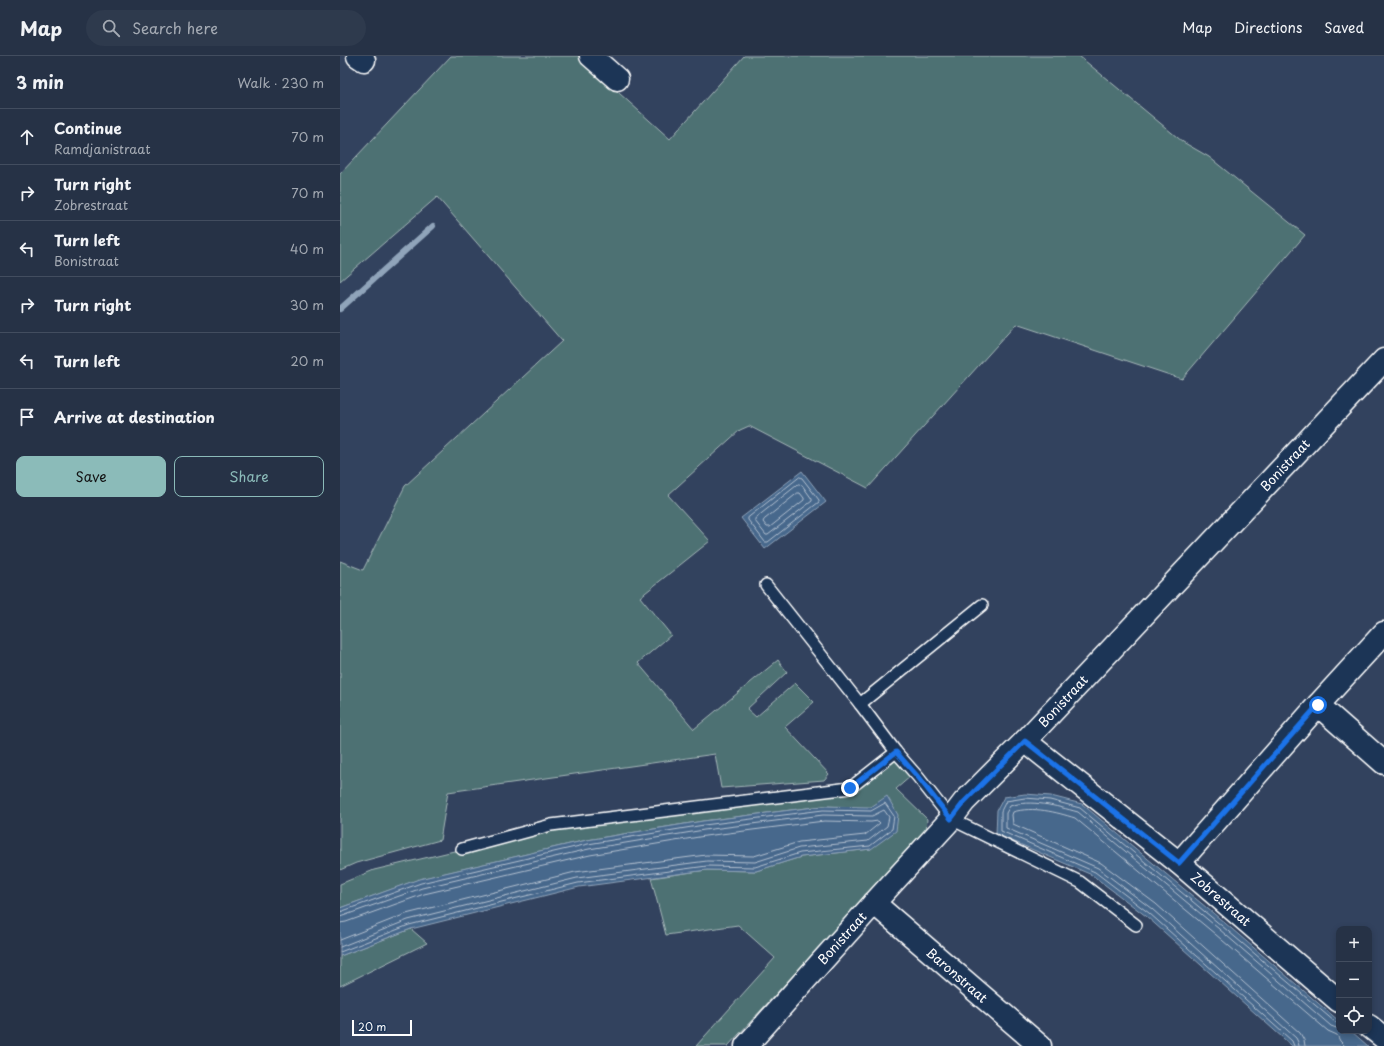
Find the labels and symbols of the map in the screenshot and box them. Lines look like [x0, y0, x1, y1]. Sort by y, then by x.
street label: Bonistraat [1256, 434, 1314, 495]
street label: Bonistraat [1034, 670, 1092, 731]
route start [1309, 696, 1327, 714]
route end [841, 779, 859, 797]
street label: Zobrestraat [1187, 867, 1255, 930]
street label: Bonistraat [813, 907, 870, 968]
street label: Baronstraat [922, 943, 992, 1007]
scale bar [352, 1018, 412, 1037]

